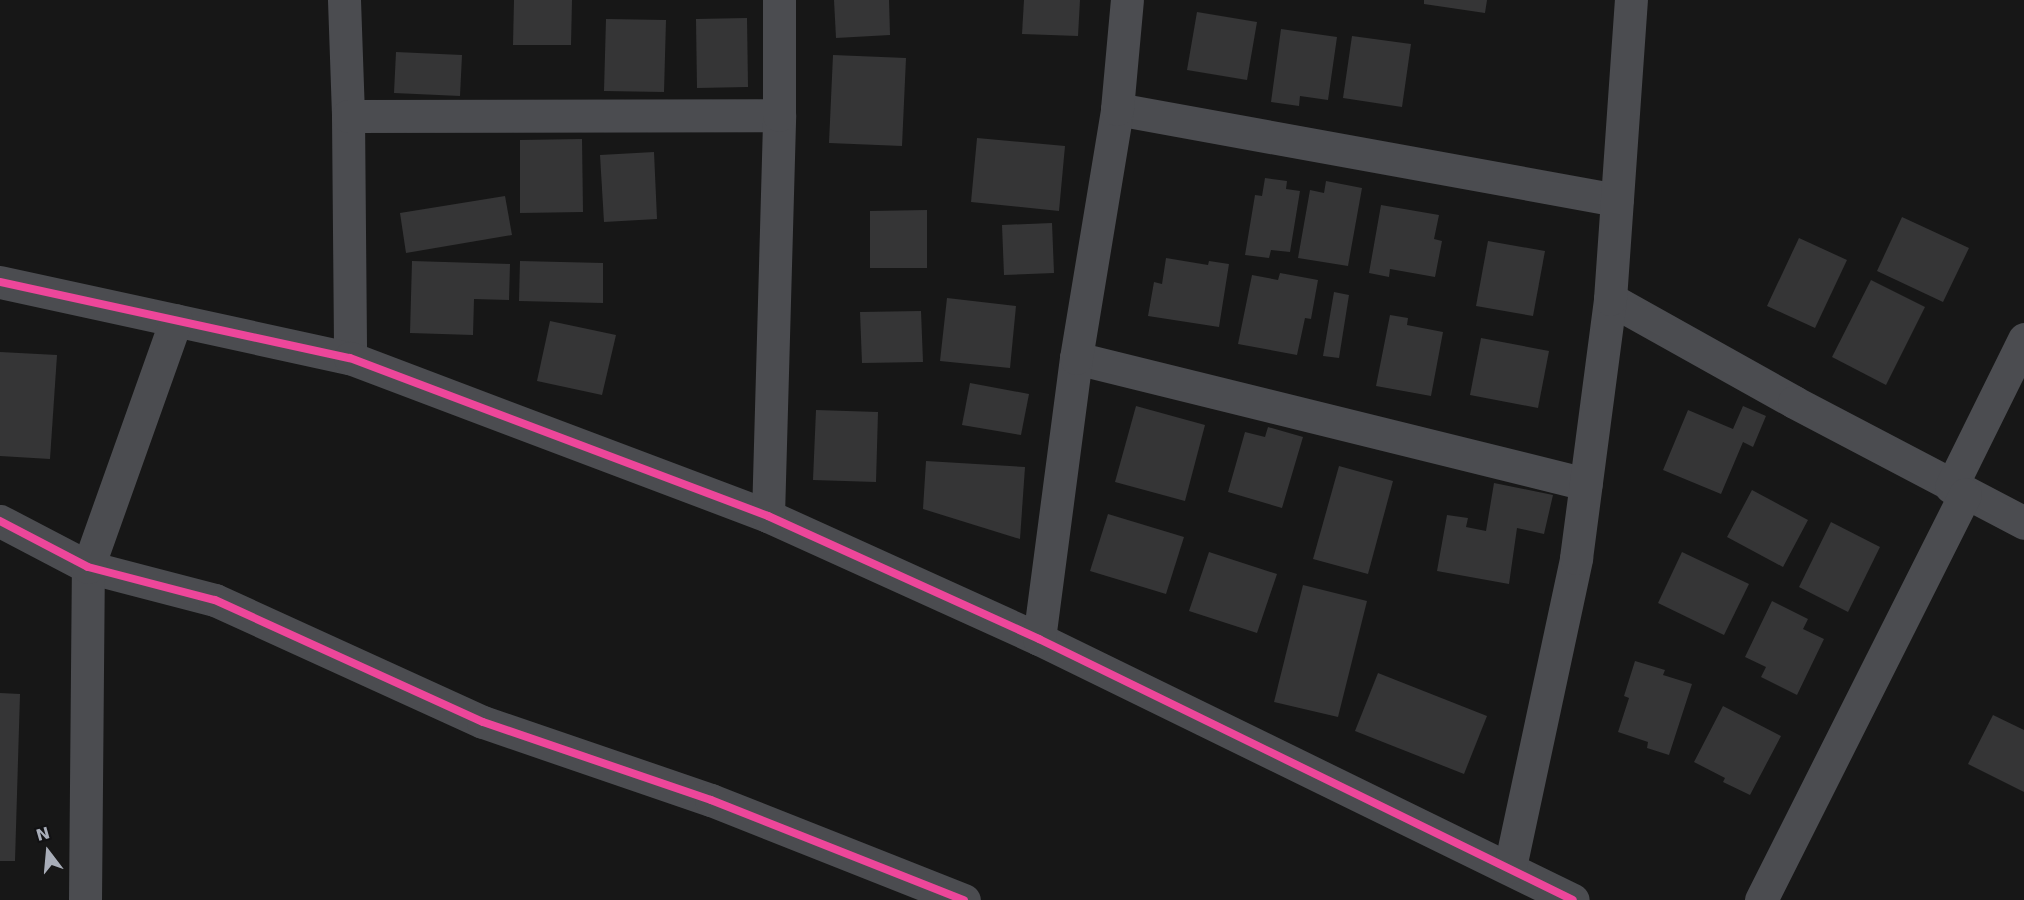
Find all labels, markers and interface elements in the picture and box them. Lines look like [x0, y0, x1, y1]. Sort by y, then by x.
north arrow [18, 822, 78, 882]
text: N [34, 823, 52, 845]

